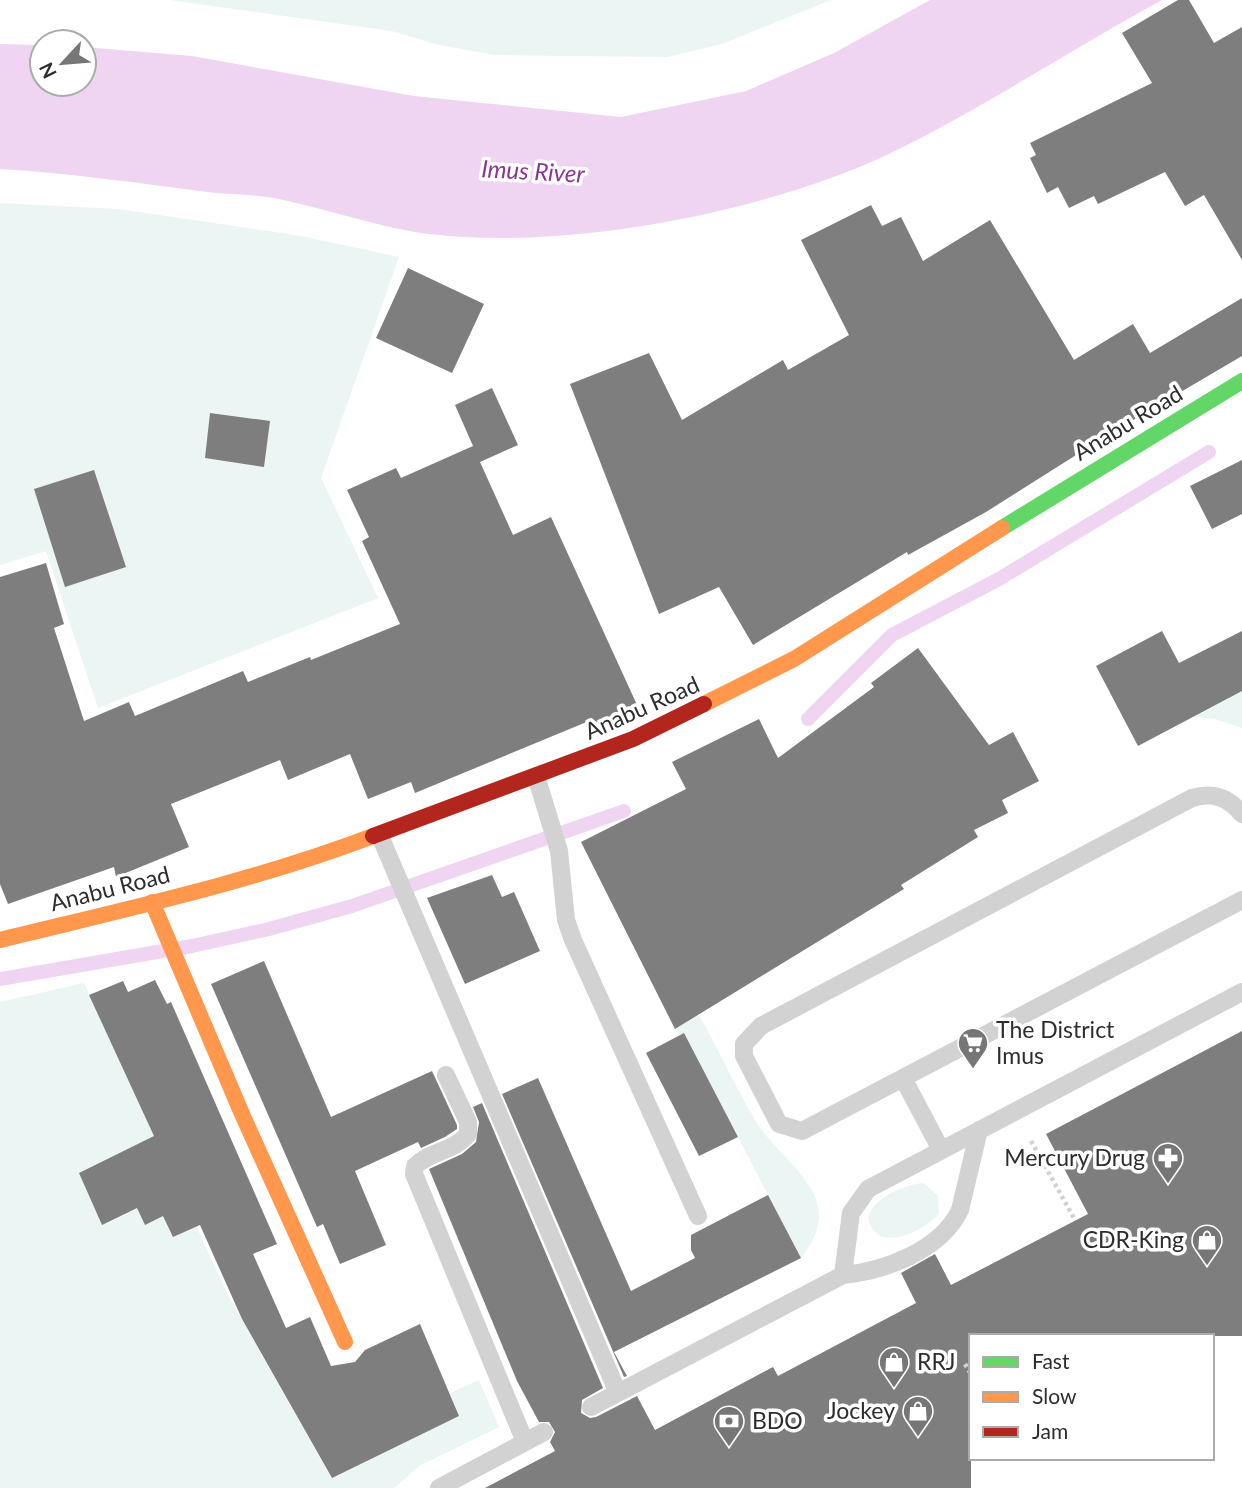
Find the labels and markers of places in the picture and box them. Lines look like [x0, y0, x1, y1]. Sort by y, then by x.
place label: The District Imus [996, 1015, 1115, 1069]
supermarket icon: The District Imus [956, 1026, 990, 1070]
pharmacy icon: Mercury Drug [1151, 1141, 1185, 1185]
place label: Mercury Drug [1004, 1143, 1145, 1171]
shop icon: CDR-King [1190, 1223, 1224, 1267]
place label: CDR-King [1083, 1225, 1184, 1253]
shop icon: RRJ [877, 1345, 911, 1389]
place label: RRJ [917, 1347, 956, 1375]
shop icon: Jockey [901, 1394, 935, 1438]
place label: Jockey [827, 1396, 895, 1424]
bank icon: BDO [712, 1404, 746, 1448]
place label: BDO [752, 1406, 803, 1434]

